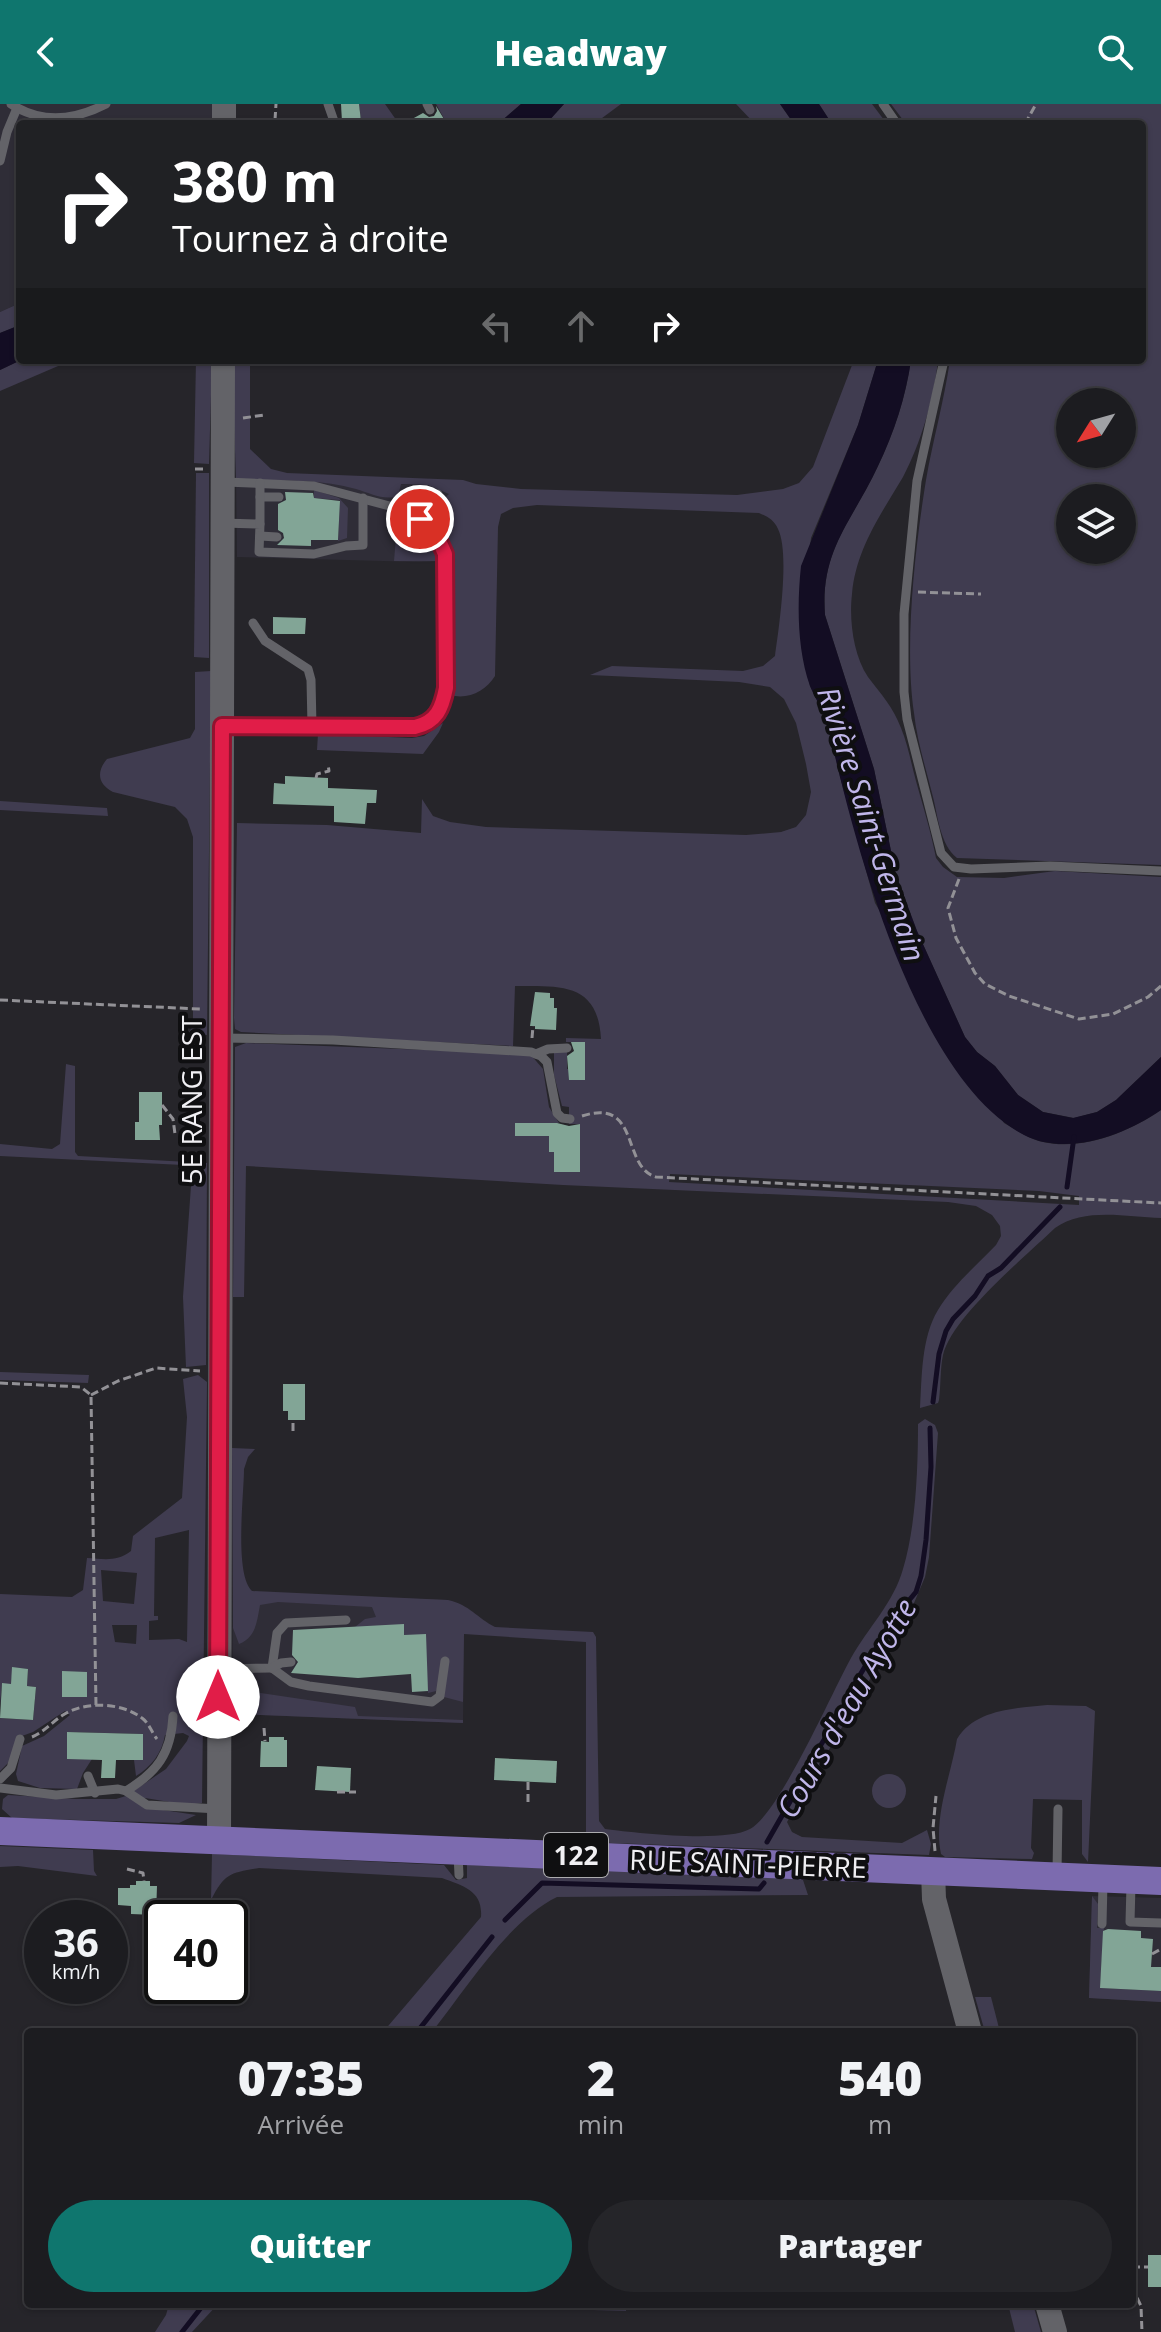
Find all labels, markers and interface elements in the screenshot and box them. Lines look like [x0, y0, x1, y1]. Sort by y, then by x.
text: Headway [494, 28, 667, 77]
icon: back [24, 30, 68, 74]
icon: search [1093, 30, 1137, 74]
text: 380 m [172, 142, 338, 218]
icon: right [40, 152, 144, 256]
text: Tournez à droite [172, 214, 449, 263]
icon: left [475, 304, 519, 348]
icon: ahead [559, 304, 603, 348]
icon: right [643, 304, 687, 348]
north arrow [1056, 388, 1136, 468]
map controls [1056, 388, 1136, 564]
button: layers [1056, 484, 1136, 564]
pin [386, 485, 454, 553]
icon: arrive [398, 497, 442, 541]
water label: Rivière Saint-Germain [808, 681, 936, 967]
street label: 5E RANG EST [172, 1015, 210, 1184]
water label: Cours d'eau Ayotte [766, 1591, 926, 1825]
position arrow [176, 1655, 260, 1739]
road number: 122 [544, 1833, 608, 1877]
street label: RUE SAINT-PIERRE [629, 1840, 867, 1886]
speed limit sign: 40 [144, 1900, 248, 2004]
text: 36 [53, 1914, 99, 1969]
text: km/h [52, 1958, 100, 1985]
text: 07:35 [238, 2045, 364, 2110]
text: 2 [587, 2045, 615, 2110]
text: 540 [838, 2045, 922, 2110]
text: Arrivée [258, 2106, 344, 2142]
text: min [578, 2106, 624, 2142]
text: m [868, 2106, 892, 2142]
button: Quitter [48, 2200, 572, 2292]
button: Partager [588, 2200, 1112, 2292]

